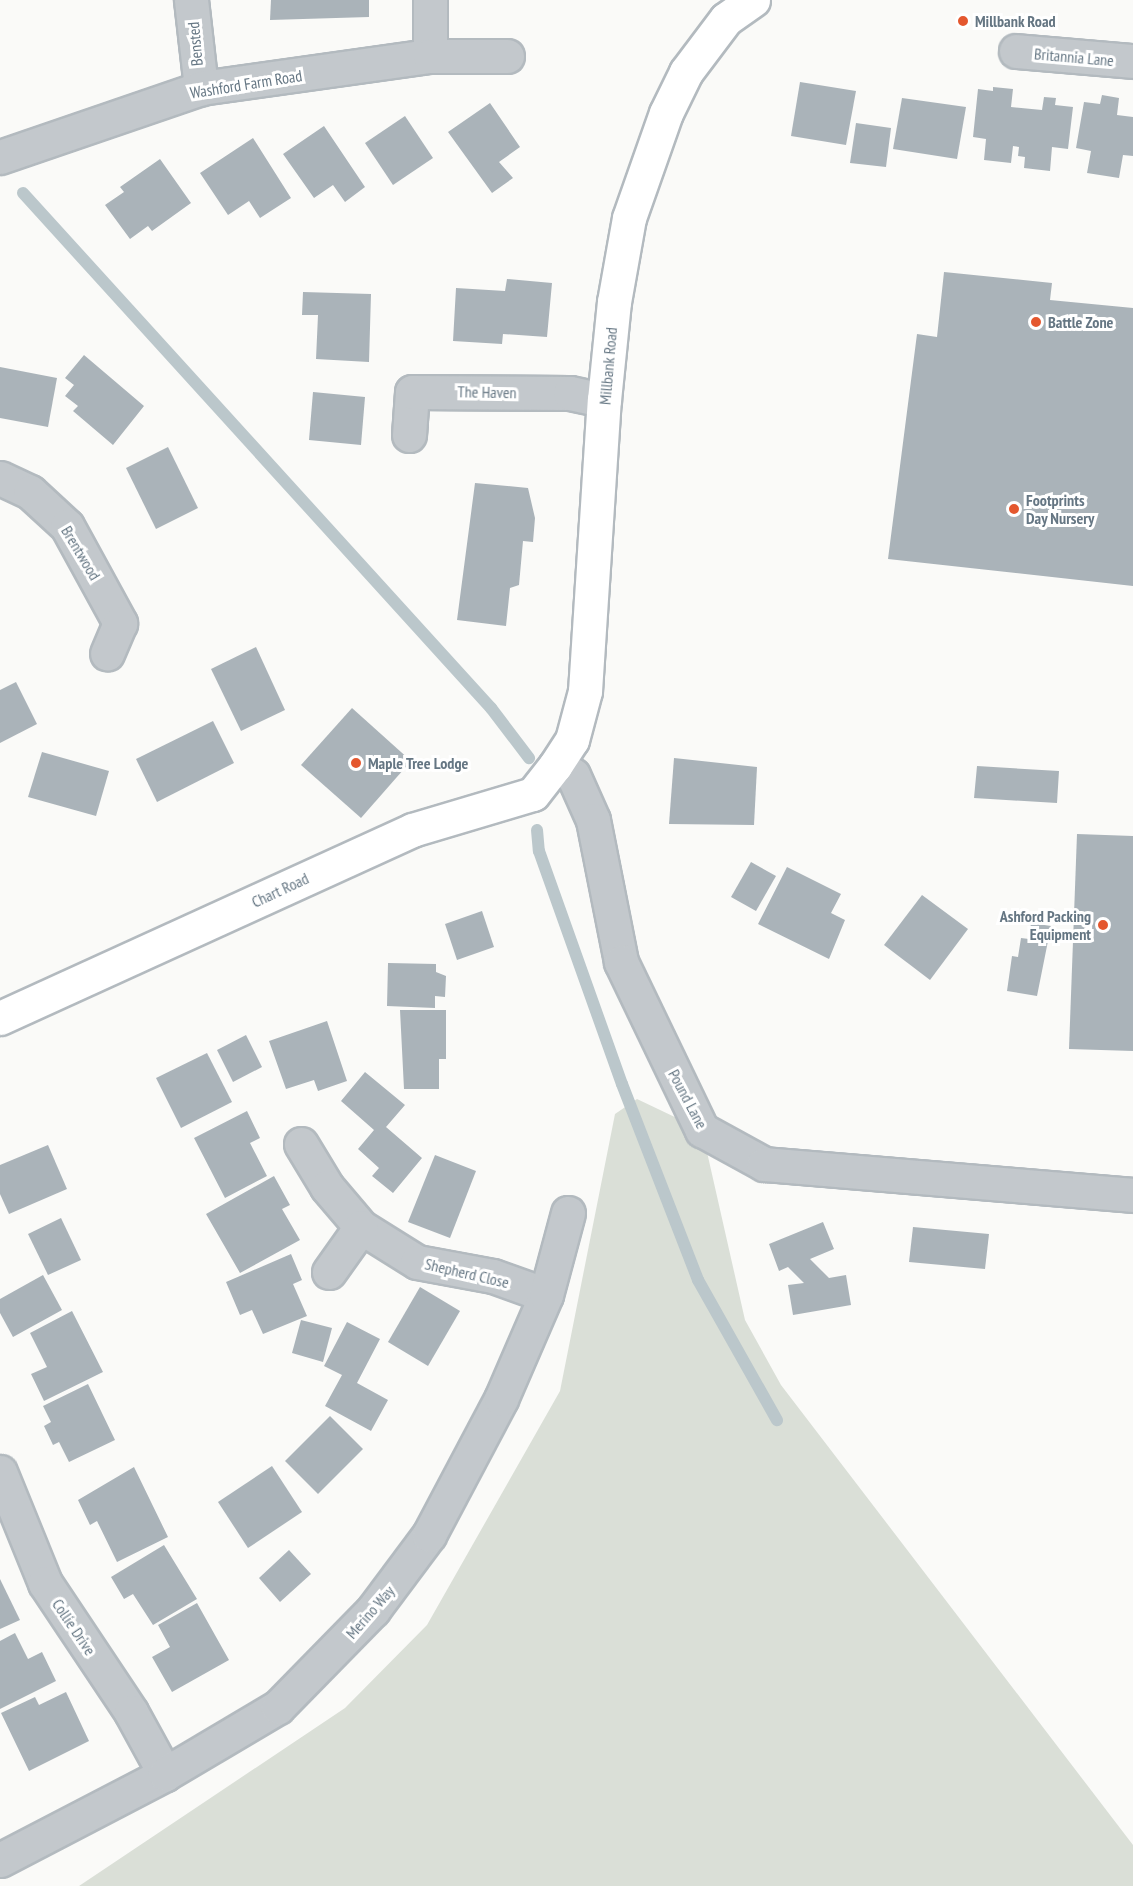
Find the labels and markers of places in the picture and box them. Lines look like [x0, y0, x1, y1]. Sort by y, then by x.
place label: Millbank Road [975, 11, 1056, 31]
marker: Millbank Road [956, 14, 970, 28]
place label: Battle Zone [1048, 312, 1114, 332]
marker: Battle Zone [1029, 315, 1043, 329]
place label: Footprints Day Nursery [1026, 490, 1095, 528]
marker: Footprints Day Nursery [1007, 502, 1021, 516]
place label: Maple Tree Lodge [368, 753, 469, 773]
marker: Maple Tree Lodge [349, 756, 363, 770]
place label: Ashford Packing Equipment [1000, 906, 1091, 944]
marker: Ashford Packing Equipment [1096, 918, 1110, 932]

